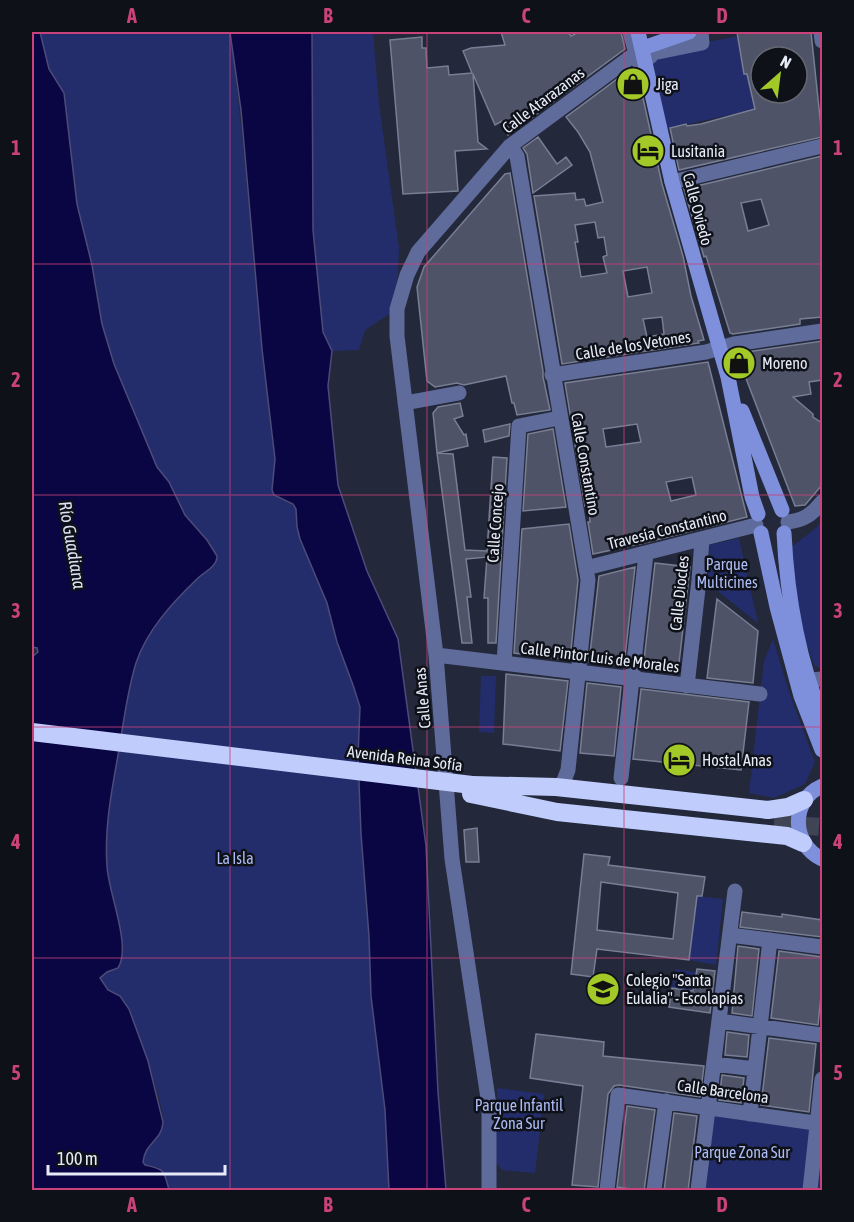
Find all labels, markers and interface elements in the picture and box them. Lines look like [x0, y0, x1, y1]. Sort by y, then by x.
text: A [126, 4, 137, 27]
text: B [323, 4, 333, 27]
text: C [522, 4, 531, 27]
text: D [716, 4, 728, 27]
north arrow [749, 45, 809, 105]
text: N [778, 52, 794, 72]
street label: Calle Atarazanas [498, 63, 588, 137]
shop icon: Jiga [615, 66, 651, 102]
place label: Jiga [656, 75, 679, 94]
hotel icon: Lusitania [630, 133, 666, 169]
text: 1 [11, 136, 21, 159]
text: 1 [833, 136, 843, 159]
place label: Lusitania [671, 142, 725, 160]
street label: Calle Oviedo [680, 171, 716, 247]
street label: Calle de los Vetones [574, 327, 692, 363]
shop icon: Moreno [721, 345, 757, 381]
place label: Moreno [762, 354, 808, 372]
text: 2 [11, 368, 21, 391]
text: 2 [833, 368, 843, 391]
street label: Calle Constantino [568, 411, 604, 517]
street label: Calle Concejo [483, 483, 508, 563]
water label: Río Guadiana [54, 499, 91, 591]
street label: Travesía Constantino [606, 506, 728, 552]
street label: Calle Diocles [666, 554, 692, 631]
park label: Parque Multicines [696, 555, 758, 591]
text: 3 [11, 599, 21, 622]
text: 3 [833, 599, 843, 622]
street label: Calle Pintor Luis de Morales [520, 638, 681, 676]
street label: Calle Anas [410, 666, 434, 729]
street label: Avenida Reina Sofía [346, 742, 464, 774]
hotel icon: Hostal Anas [661, 742, 697, 778]
place label: Hostal Anas [702, 751, 772, 769]
text: 4 [10, 830, 21, 853]
text: 4 [832, 830, 843, 853]
park label: La Isla [216, 849, 254, 867]
school or university icon: Colegio "Santa Eulalia" - Escolapias [585, 971, 621, 1007]
place label: Colegio "Santa Eulalia" - Escolapias [626, 971, 743, 1008]
text: 5 [11, 1061, 21, 1084]
text: 5 [833, 1061, 843, 1084]
street label: Calle Barcelona [676, 1076, 770, 1106]
park label: Parque Infantil Zona Sur [475, 1096, 564, 1132]
scale bar [48, 1138, 225, 1176]
park label: Parque Zona Sur [694, 1143, 790, 1162]
text: 100 m [57, 1148, 98, 1169]
text: A [126, 1193, 137, 1216]
text: B [323, 1193, 333, 1216]
text: C [522, 1193, 531, 1216]
text: D [716, 1193, 728, 1216]

